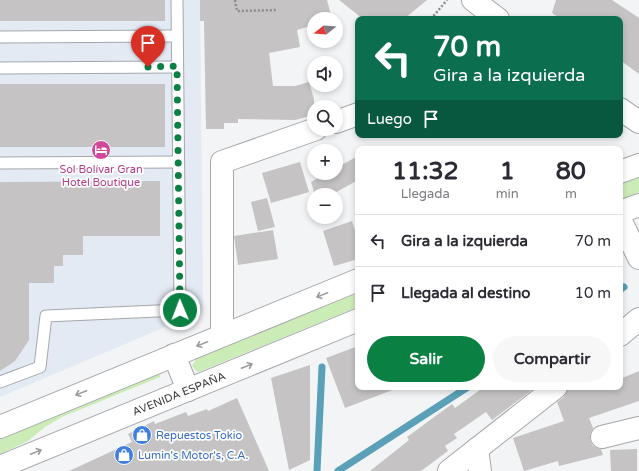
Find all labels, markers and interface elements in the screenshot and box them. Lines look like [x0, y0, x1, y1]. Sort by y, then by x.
north arrow [307, 12, 343, 48]
map controls [307, 12, 343, 224]
pin [131, 26, 165, 67]
text: 70 m [433, 30, 501, 64]
icon: arrive [137, 32, 159, 54]
icon: left [367, 32, 419, 84]
button: sound [307, 56, 343, 92]
text: Gira a la izquierda [433, 64, 585, 86]
button: search [307, 100, 343, 136]
icon: arrive [420, 108, 442, 130]
text: Luego [367, 110, 412, 128]
hotel icon: Sol Bolívar Gran Hotel Boutique [90, 139, 112, 161]
button: + [307, 144, 343, 180]
text: 11:32 [392, 157, 459, 186]
text: 1 [500, 157, 515, 186]
text: 80 [556, 157, 586, 186]
place label: Sol Bolívar Gran Hotel Boutique [59, 163, 143, 189]
text: Llegada [401, 186, 450, 202]
text: min [496, 186, 519, 202]
text: m [565, 186, 577, 202]
button: − [307, 188, 343, 224]
icon: left [367, 230, 389, 252]
text: Gira a la izquierda [401, 232, 528, 250]
text: 70 m [574, 232, 611, 250]
icon: arrive [367, 282, 389, 304]
text: Llegada al destino [401, 284, 530, 302]
text: 10 m [574, 284, 611, 302]
position arrow [159, 289, 201, 331]
one-way arrow [316, 291, 328, 299]
button: Salir [367, 336, 485, 382]
button: Compartir [493, 336, 611, 382]
one-way arrow [196, 341, 208, 348]
one-way arrow [241, 361, 253, 369]
street label: AVENIDA ESPAÑA [130, 369, 228, 419]
one-way arrow [76, 390, 88, 398]
shop icon: Repuestos Tokio [131, 424, 153, 446]
place label: Repuestos Tokio [156, 429, 243, 442]
shop icon: Lumin's Motor's, C.A. [113, 444, 135, 466]
one-way arrow [30, 448, 42, 456]
place label: Lumin's Motor's, C.A. [138, 449, 248, 462]

